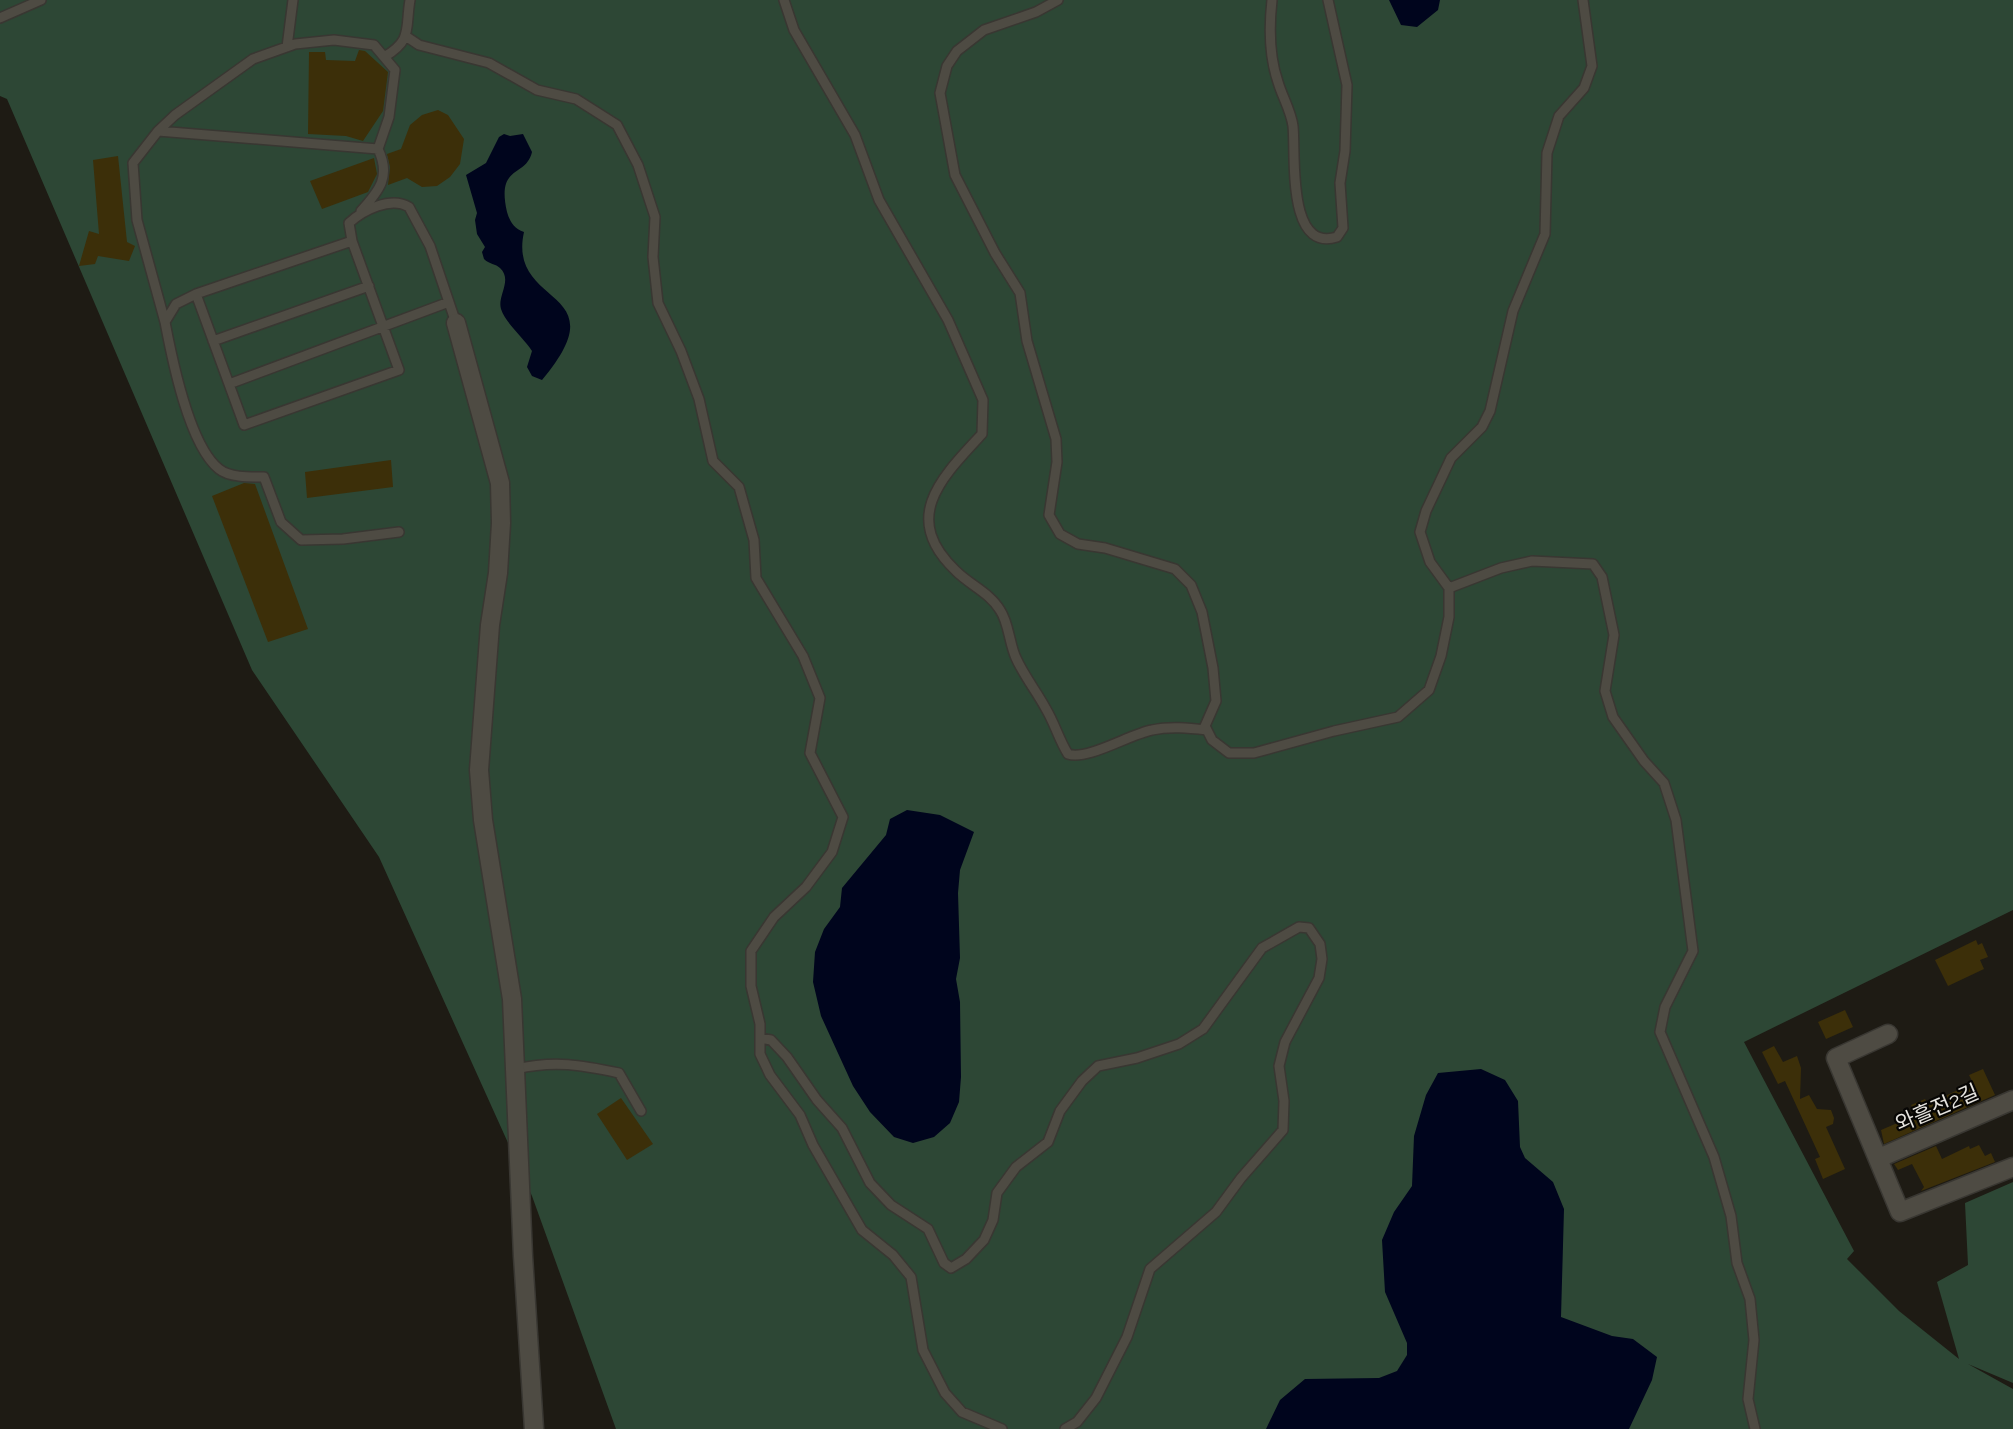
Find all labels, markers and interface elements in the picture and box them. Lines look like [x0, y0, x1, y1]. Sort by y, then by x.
street label: 와흘전2길 [1891, 1079, 1982, 1136]

